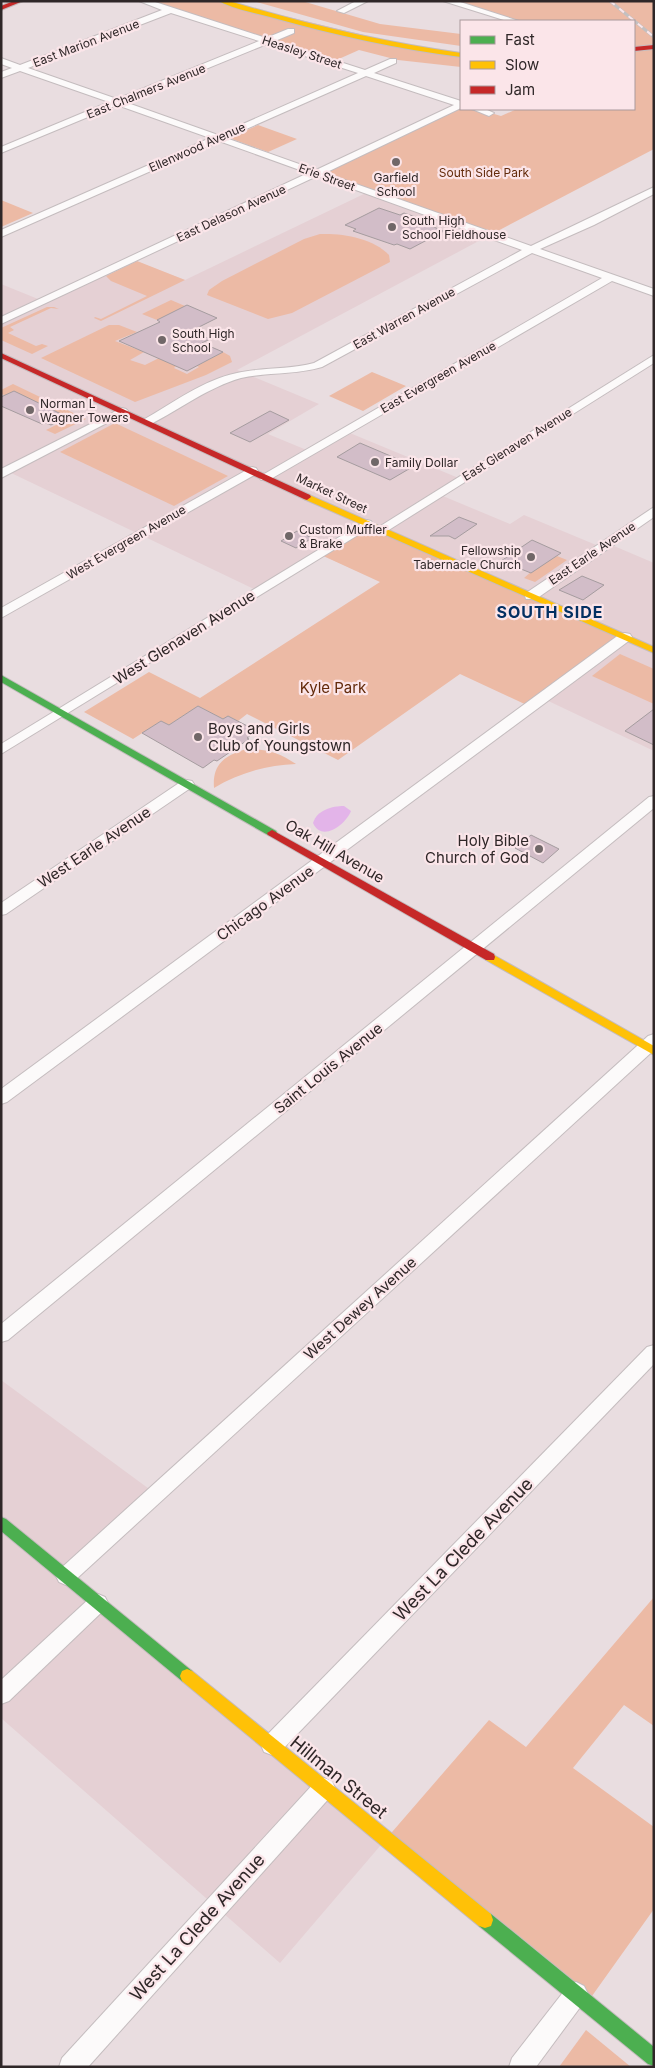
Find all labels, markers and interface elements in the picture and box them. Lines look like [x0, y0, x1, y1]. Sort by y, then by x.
street label: East Marion Avenue [31, 16, 141, 70]
legend [460, 20, 635, 110]
text: Fast [505, 30, 535, 49]
street label: Heasley Street [260, 32, 344, 72]
text: Slow [505, 55, 539, 74]
street label: East Chalmers Avenue [84, 60, 208, 122]
text: Jam [505, 80, 535, 99]
street label: Ellenwood Avenue [146, 119, 248, 175]
marker: Garfield School [390, 156, 402, 168]
street label: Erie Street [297, 160, 357, 194]
park label: South Side Park [439, 165, 530, 180]
place label: Garfield School [374, 170, 419, 199]
street label: East Delason Avenue [174, 181, 288, 245]
place label: South High School Fieldhouse [402, 213, 506, 242]
marker: South High School Fieldhouse [386, 221, 398, 233]
street label: East Warren Avenue [350, 284, 458, 352]
place label: South High School [172, 326, 235, 355]
marker: South High School [156, 334, 168, 346]
street label: East Evergreen Avenue [378, 338, 498, 416]
place label: Norman L Wagner Towers [40, 396, 129, 425]
marker: Norman L Wagner Towers [24, 404, 36, 416]
street label: East Glenaven Avenue [460, 404, 574, 484]
place label: Family Dollar [385, 455, 458, 470]
marker: Family Dollar [369, 456, 381, 468]
street label: Market Street [294, 470, 370, 516]
street label: West Evergreen Avenue [64, 502, 188, 582]
street label: East Earle Avenue [546, 518, 638, 588]
place label: Custom Muffler & Brake [299, 522, 387, 551]
marker: Custom Muffler & Brake [283, 530, 295, 542]
place label: Fellowship Tabernacle Church [413, 543, 521, 572]
marker: Fellowship Tabernacle Church [525, 551, 537, 563]
street label: West Glenaven Avenue [110, 586, 258, 688]
district label: SOUTH SIDE [496, 602, 604, 622]
park label: Kyle Park [300, 678, 367, 697]
place label: Boys and Girls Club of Youngstown [208, 719, 351, 755]
marker: Boys and Girls Club of Youngstown [192, 731, 204, 743]
street label: West Earle Avenue [34, 802, 154, 892]
street label: Oak Hill Avenue [282, 815, 388, 887]
place label: Holy Bible Church of God [425, 831, 529, 867]
marker: Holy Bible Church of God [533, 843, 545, 855]
street label: Chicago Avenue [213, 861, 317, 945]
street label: Saint Louis Avenue [270, 1018, 386, 1118]
street label: West Dewey Avenue [300, 1252, 420, 1364]
street label: West La Clede Avenue [389, 1473, 537, 1625]
street label: Hillman Street [286, 1731, 392, 1823]
street label: West La Clede Avenue [125, 1849, 269, 2005]

